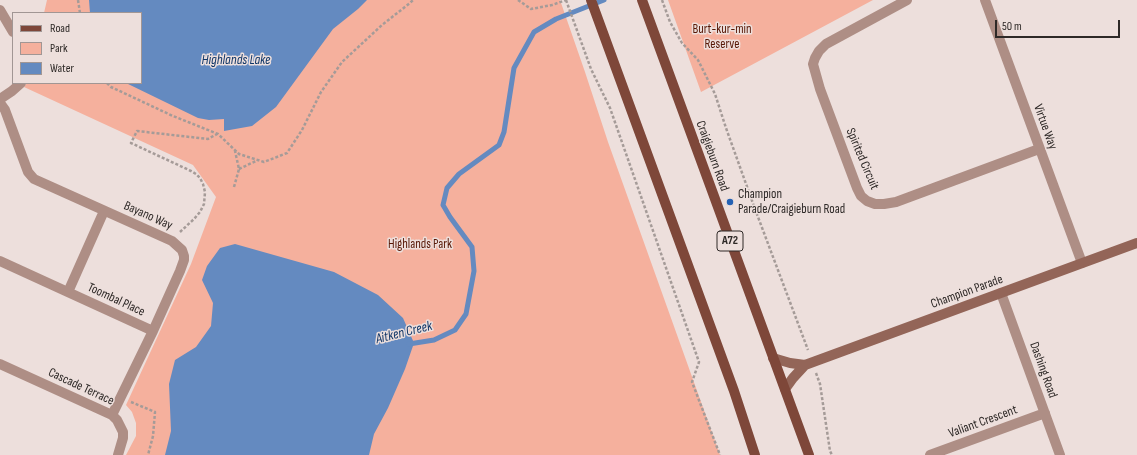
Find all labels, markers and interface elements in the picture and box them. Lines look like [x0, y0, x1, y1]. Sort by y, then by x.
legend [12, 12, 142, 84]
scale bar [997, 12, 1122, 38]
text: 50 m [1002, 19, 1022, 34]
text: Road [50, 21, 70, 36]
park label: Burt-kur-min Reserve [692, 22, 752, 53]
text: Park [50, 41, 68, 56]
water label: Highlands Lake [201, 52, 271, 68]
text: Water [50, 61, 74, 76]
street label: Virtue Way [1030, 102, 1060, 152]
street label: Craigieburn Road [692, 119, 732, 193]
street label: Spirited Circuit [842, 126, 882, 192]
place label: Champion Parade/Craigieburn Road [738, 187, 845, 218]
marker: Champion Parade/Craigieburn Road [725, 197, 735, 207]
street label: Bayano Way [121, 198, 175, 234]
road number: A72 [717, 231, 743, 251]
park label: Highlands Park [388, 237, 452, 253]
street label: Champion Parade [929, 272, 1005, 312]
street label: Toombal Place [85, 280, 147, 320]
water label: Aitken Creek [374, 318, 434, 348]
street label: Dashing Road [1026, 340, 1060, 400]
street label: Cascade Terrace [46, 365, 116, 409]
street label: Valiant Crescent [947, 402, 1019, 442]

